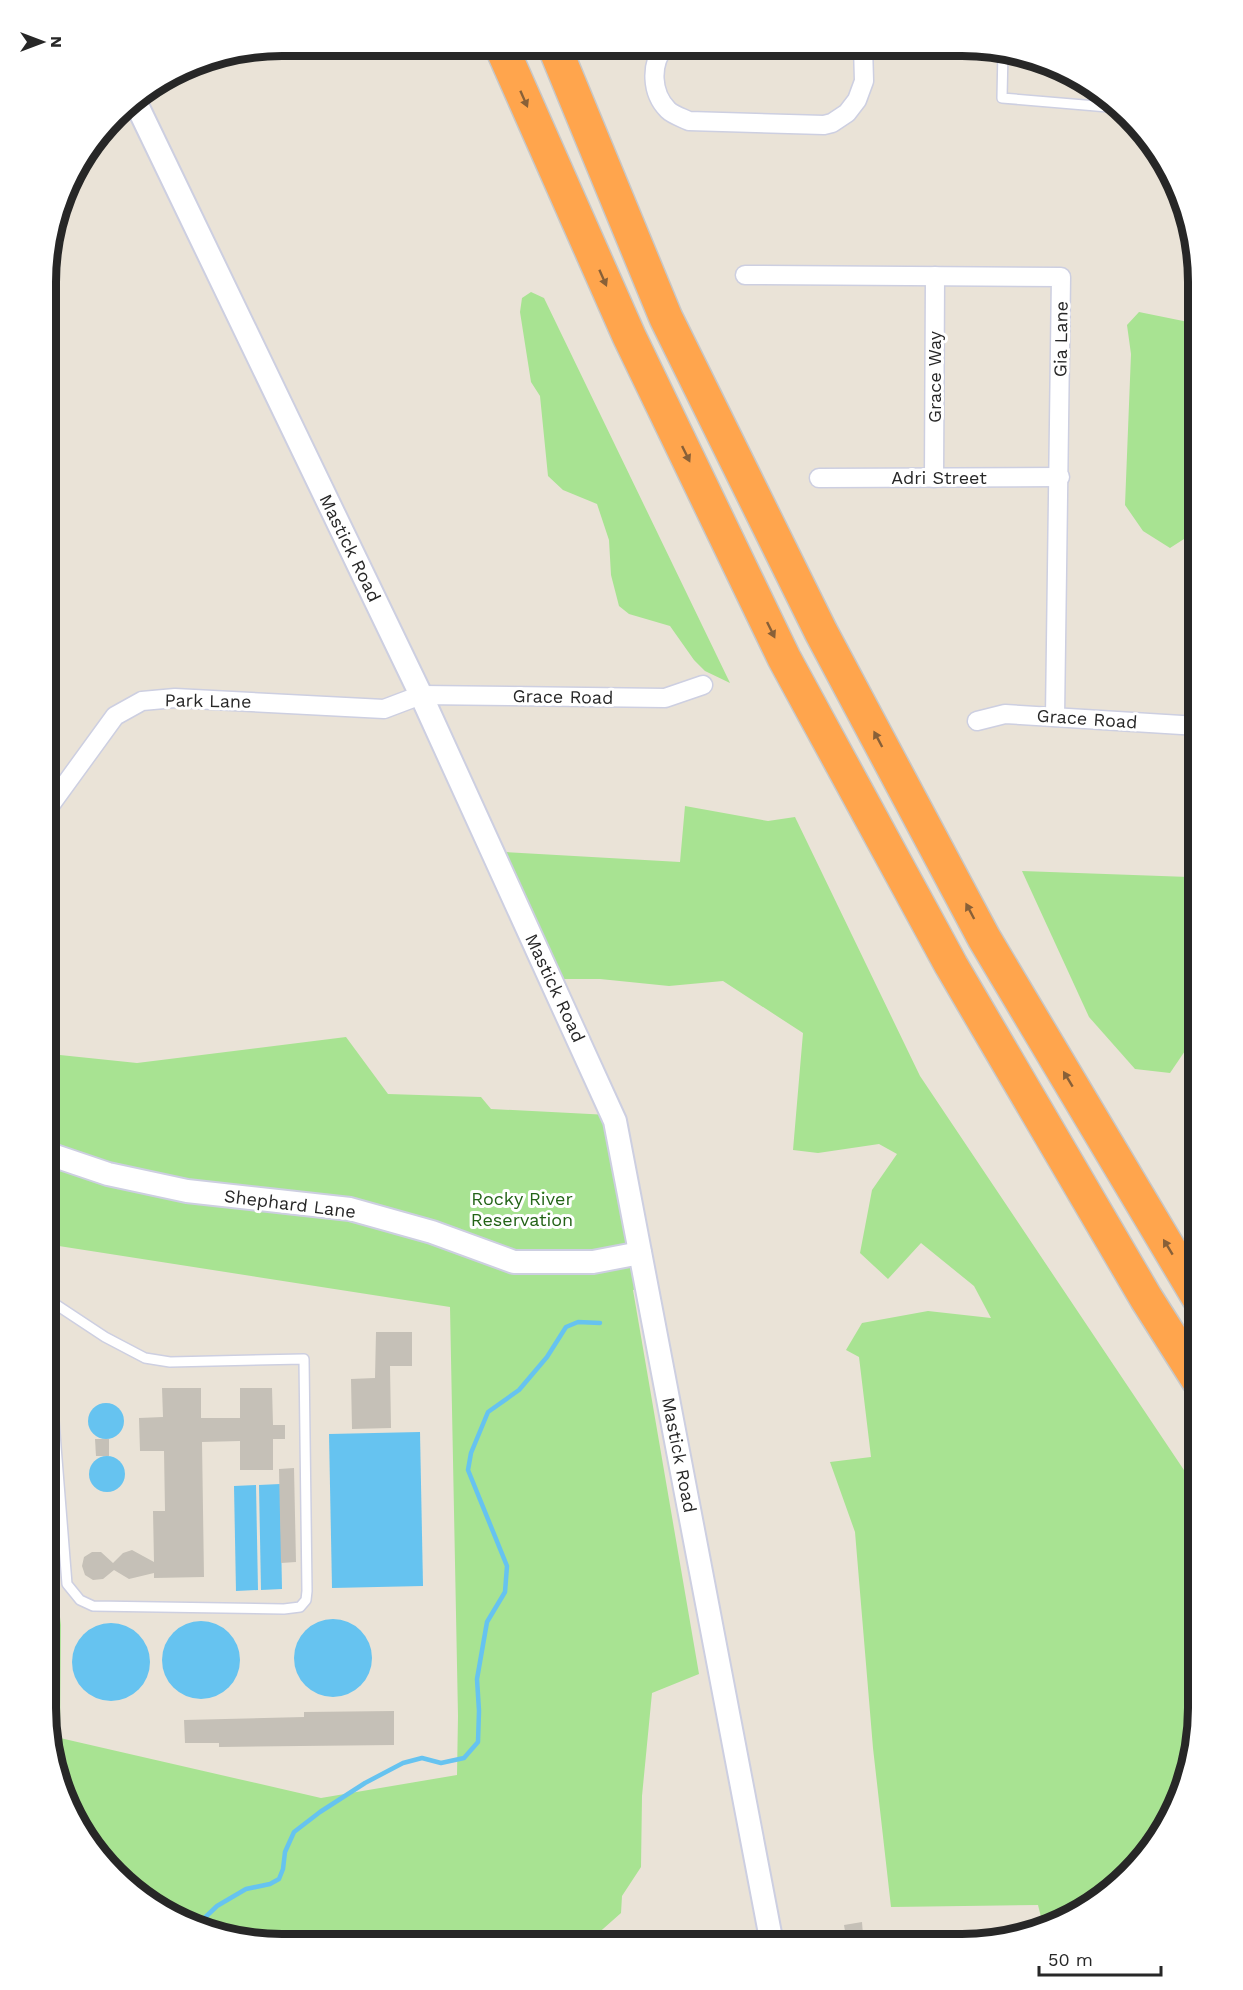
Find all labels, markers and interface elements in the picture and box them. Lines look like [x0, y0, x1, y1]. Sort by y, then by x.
north arrow [12, 12, 72, 72]
text: N [47, 36, 66, 48]
one-way arrow [519, 91, 529, 109]
one-way arrow [598, 269, 608, 287]
street label: Gia Lane [1049, 301, 1072, 377]
street label: Grace Way [924, 330, 945, 423]
one-way arrow [681, 446, 690, 463]
street label: Adri Street [891, 467, 987, 488]
street label: Mastick Road [315, 490, 386, 605]
one-way arrow [766, 621, 775, 638]
street label: Grace Road [512, 685, 614, 708]
street label: Park Lane [164, 689, 252, 712]
street label: Grace Road [1036, 705, 1138, 732]
one-way arrow [873, 730, 883, 747]
one-way arrow [965, 902, 975, 919]
street label: Mastick Road [521, 930, 590, 1045]
one-way arrow [1063, 1070, 1073, 1087]
street label: Shephard Lane [223, 1185, 357, 1222]
park label: Rocky River Reservation [471, 1188, 573, 1230]
one-way arrow [1162, 1239, 1173, 1255]
street label: Mastick Road [658, 1395, 701, 1514]
scale bar [1039, 1939, 1160, 1977]
text: 50 m [1048, 1949, 1093, 1970]

